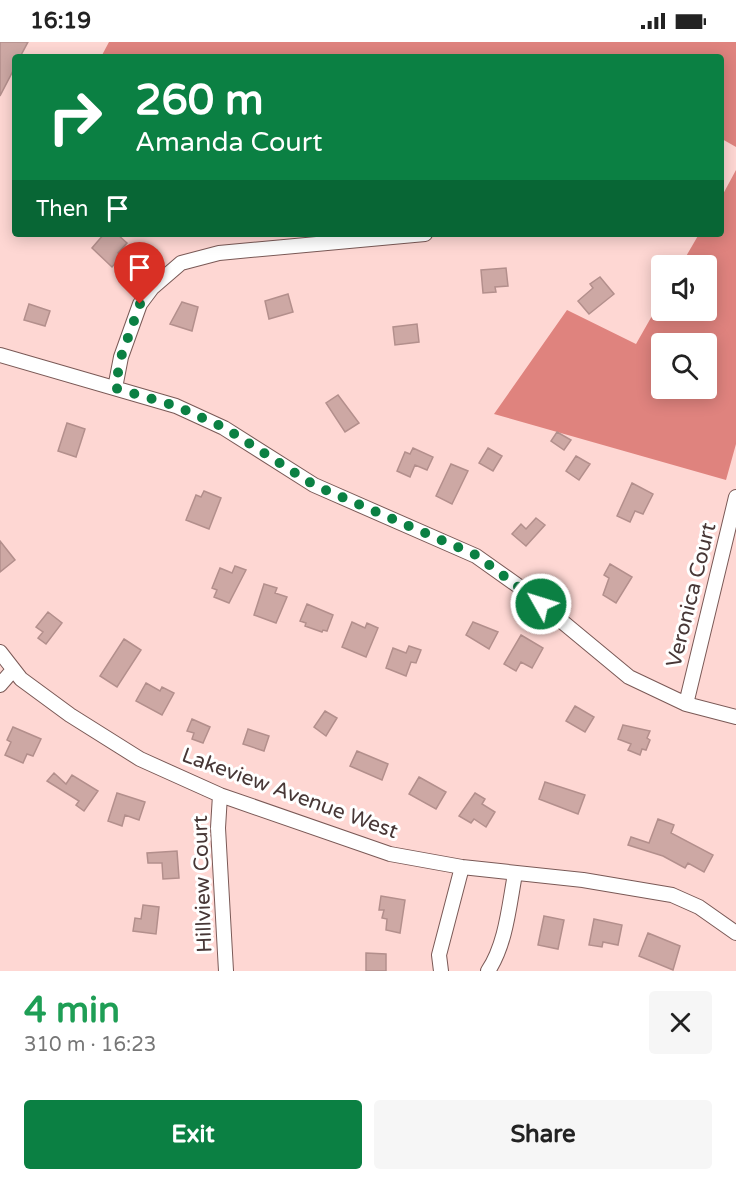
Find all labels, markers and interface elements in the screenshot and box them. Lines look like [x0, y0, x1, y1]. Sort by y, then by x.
text: 16:19 [30, 8, 91, 34]
text: 260 m [135, 75, 264, 126]
icon: right [36, 78, 114, 156]
text: Amanda Court [135, 126, 322, 159]
icon: arrive [101, 192, 134, 225]
text: Then [36, 196, 89, 222]
pin [114, 242, 165, 304]
icon: arrive [123, 251, 156, 284]
map controls [651, 255, 717, 399]
button: sound [651, 255, 717, 321]
button: search [651, 333, 717, 399]
street label: Veronica Court [661, 520, 722, 670]
position arrow [509, 572, 573, 636]
street label: Lakeview Avenue West [178, 743, 401, 844]
street label: Hillview Court [188, 815, 217, 953]
text: 4 min [24, 989, 120, 1032]
button: close [649, 991, 712, 1054]
text: 310 m · 16:23 [24, 1033, 156, 1057]
button: Exit [24, 1100, 362, 1169]
button: Share [374, 1100, 712, 1169]

